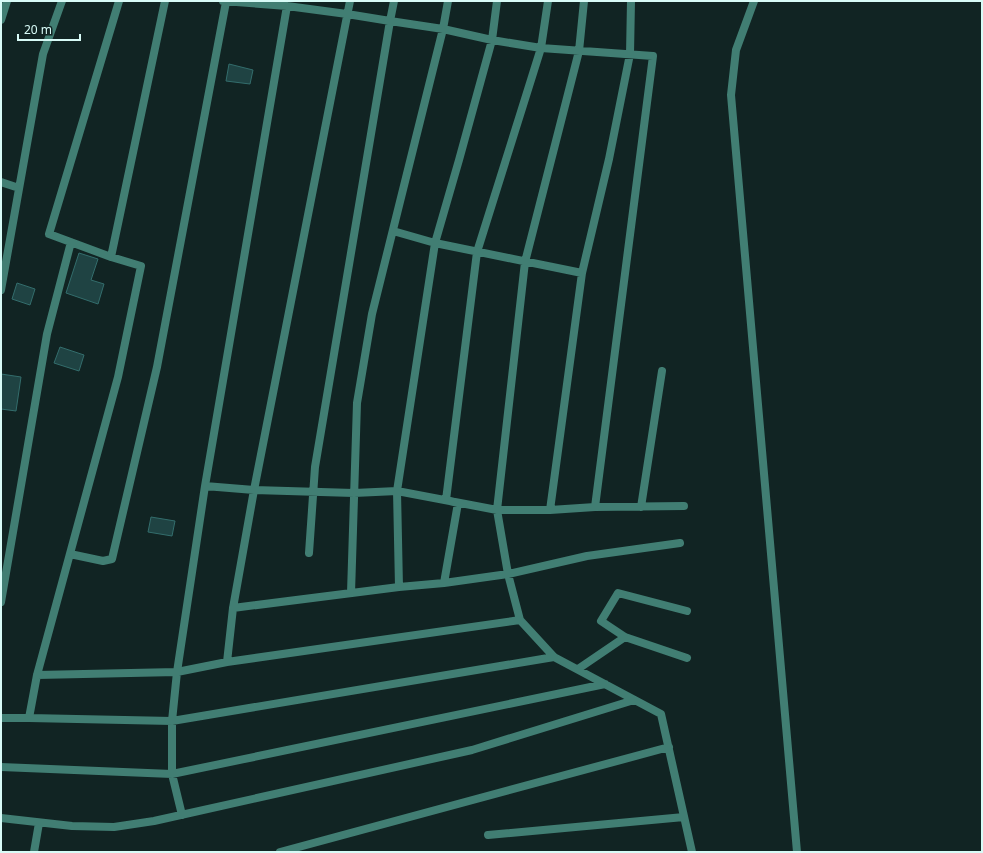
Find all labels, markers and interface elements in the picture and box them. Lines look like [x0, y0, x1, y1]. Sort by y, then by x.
scale bar [18, 16, 80, 42]
text: 20 m [24, 21, 52, 38]

